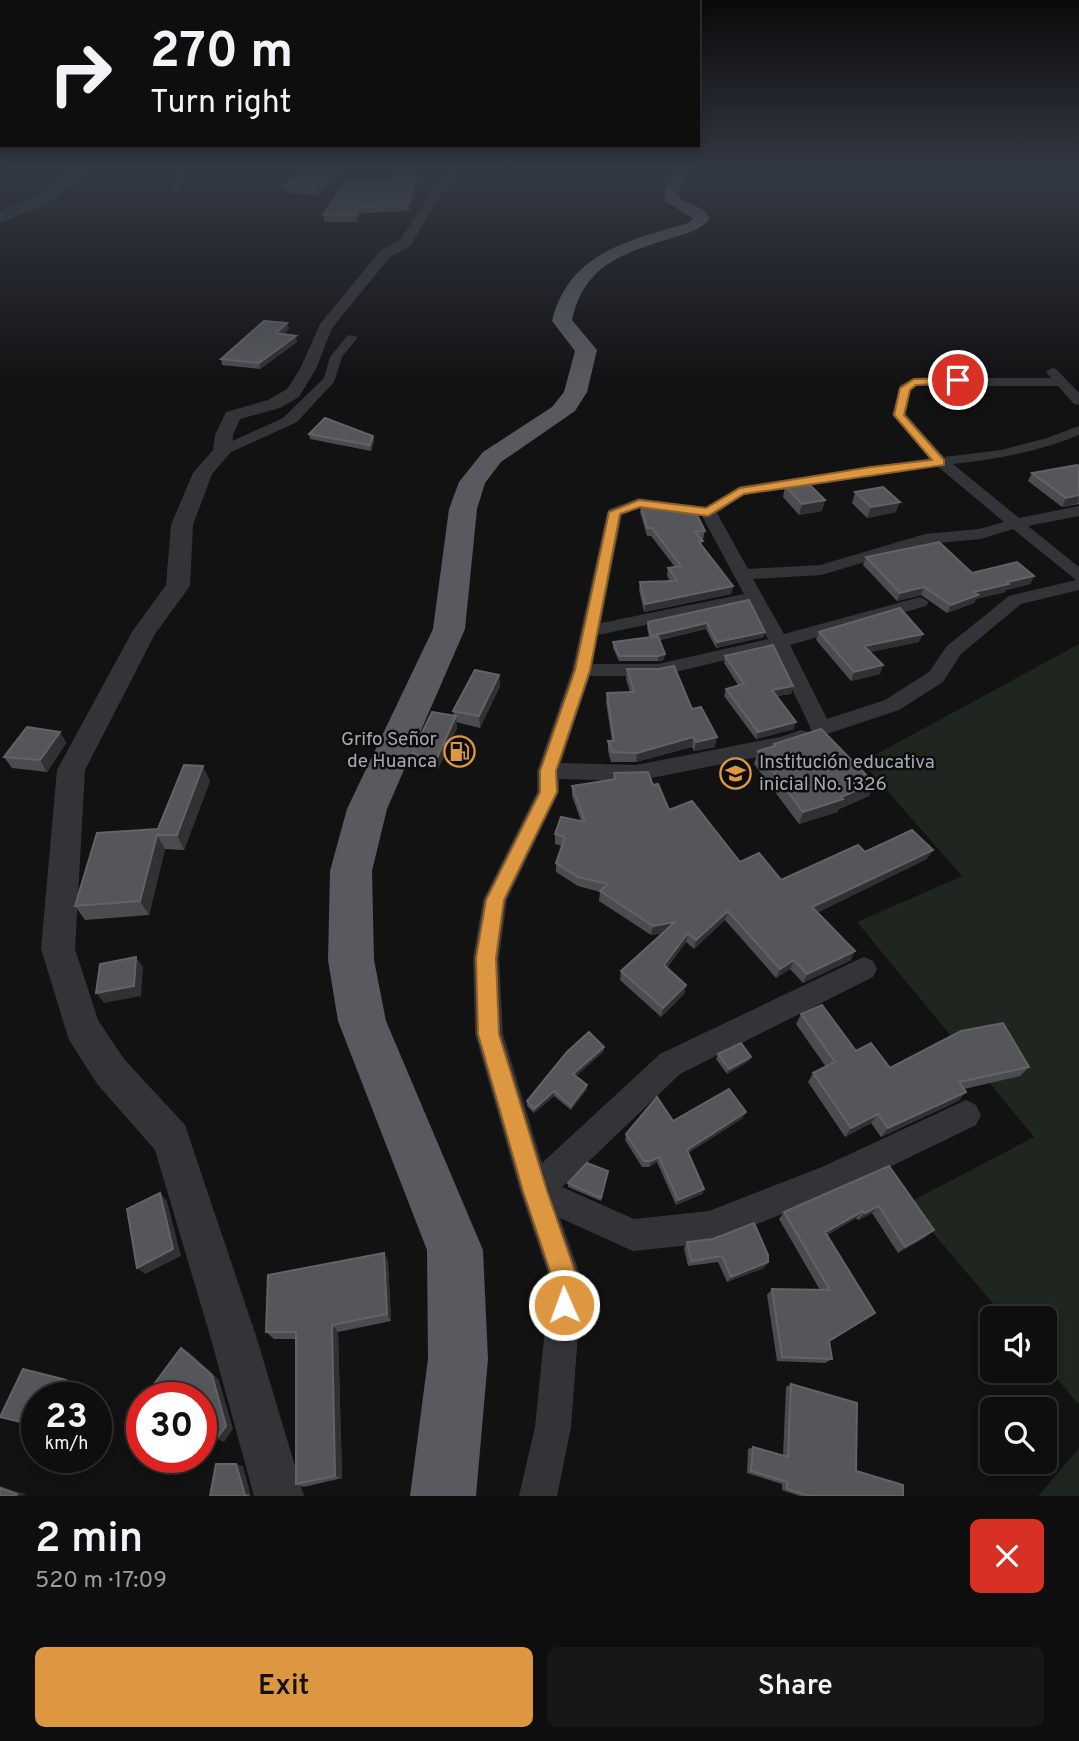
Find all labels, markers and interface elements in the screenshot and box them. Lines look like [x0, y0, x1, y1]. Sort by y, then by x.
text: 270 m [150, 23, 293, 85]
icon: right [35, 28, 126, 119]
text: Turn right [150, 84, 292, 124]
pin [928, 350, 988, 410]
icon: arrive [939, 361, 977, 399]
place label: Grifo Señor de Huanca [341, 728, 438, 774]
fuel station icon: Grifo Señor de Huanca [443, 734, 477, 768]
place label: Institución educativa inicial No. 1326 [759, 751, 935, 797]
school or university icon: Institución educativa inicial No. 1326 [719, 757, 753, 791]
position arrow [527, 1268, 601, 1342]
map controls [980, 1306, 1057, 1474]
button: sound [980, 1306, 1057, 1383]
speed limit sign: 30 [126, 1382, 217, 1473]
text: 23 [45, 1396, 88, 1440]
button: search [980, 1397, 1057, 1474]
text: km/h [45, 1433, 88, 1456]
text: 2 min [35, 1514, 143, 1567]
button: close [970, 1519, 1044, 1593]
text: 520 m · 17:09 [35, 1567, 167, 1596]
button: Exit [35, 1647, 533, 1727]
button: Share [547, 1647, 1044, 1727]

